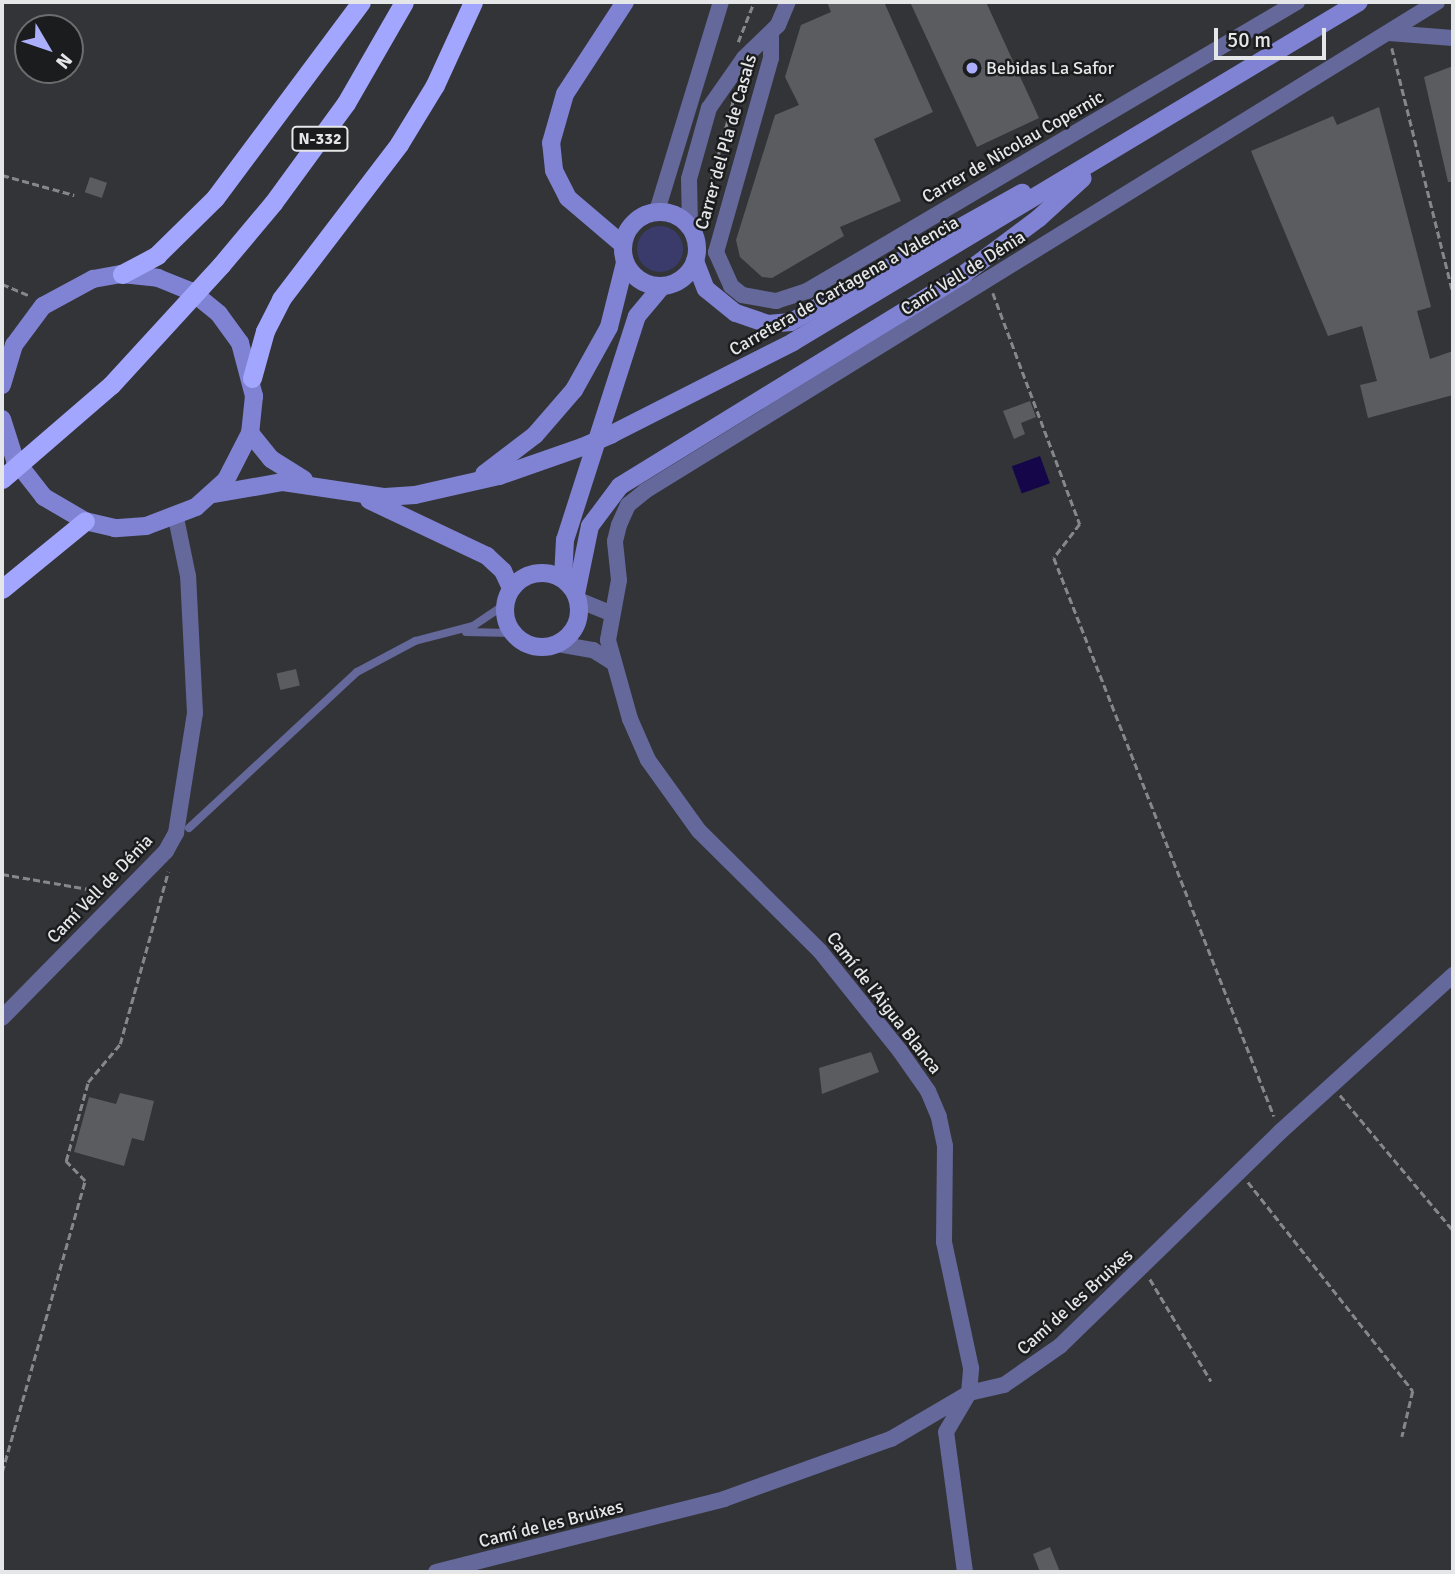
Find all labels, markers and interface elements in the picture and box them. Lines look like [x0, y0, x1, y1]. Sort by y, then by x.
north arrow [14, 14, 84, 84]
scale bar [1217, 14, 1329, 58]
text: 50 m [1227, 27, 1271, 53]
text: N [50, 48, 77, 74]
street label: Carrer del Pla de Casals [691, 52, 761, 232]
place label: Bebidas La Safor [986, 57, 1114, 79]
marker: Bebidas La Safor [964, 60, 980, 76]
street label: Carrer de Nicolau Copernic [918, 86, 1108, 208]
road number: N-332 [290, 127, 350, 152]
street label: Carretera de Cartagena a Valencia [726, 211, 962, 361]
street label: Camí Vell de Dénia [897, 226, 1029, 320]
street label: Camí Vell de Dénia [43, 830, 157, 948]
street label: Camí de l’Aigua Blanca [822, 928, 946, 1078]
street label: Camí de les Bruixes [1013, 1244, 1137, 1360]
street label: Camí de les Bruixes [477, 1496, 625, 1552]

